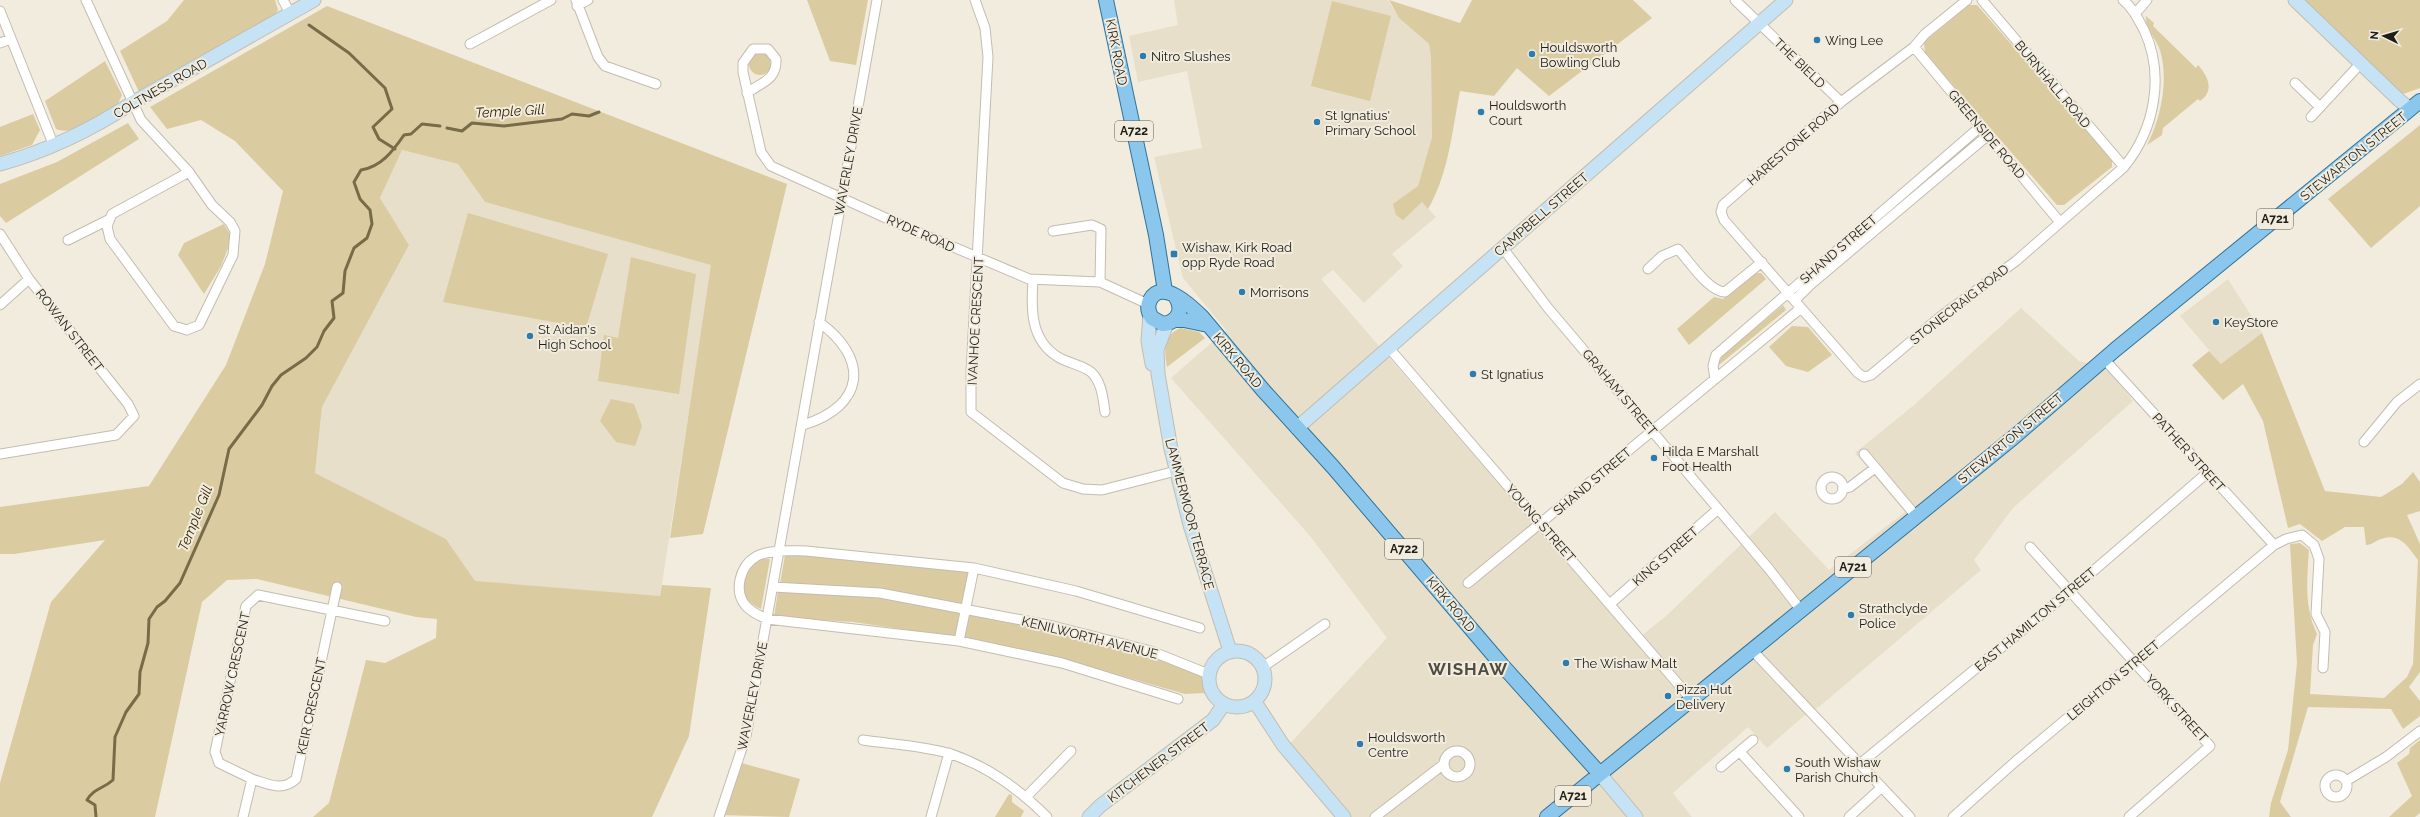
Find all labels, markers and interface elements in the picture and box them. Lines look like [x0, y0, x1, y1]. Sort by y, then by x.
north arrow [2364, 16, 2404, 56]
street label: KIRK ROAD [1103, 17, 1130, 87]
text: N [2368, 30, 2381, 40]
place label: Wing Lee [1825, 33, 1883, 48]
street label: THE BIELD [1771, 35, 1828, 91]
marker: Wing Lee [1812, 35, 1822, 45]
street label: BURNHALL ROAD [2012, 38, 2094, 131]
place label: Houldsworth Bowling Club [1540, 40, 1620, 70]
place label: Nitro Slushes [1151, 49, 1231, 64]
marker: Houldsworth Bowling Club [1527, 49, 1537, 59]
marker: Nitro Slushes [1138, 51, 1148, 61]
street label: COLTNESS ROAD [111, 56, 210, 121]
street label: GREENSIDE ROAD [1945, 87, 2028, 182]
place label: Houldsworth Court [1489, 98, 1566, 128]
street label: HARESTONE ROAD [1744, 100, 1842, 188]
water label: Temple Gill [475, 101, 545, 121]
street label: WAVERLEY DRIVE [832, 105, 865, 217]
marker: Houldsworth Court [1476, 107, 1486, 117]
place label: St Ignatius' Primary School [1325, 108, 1416, 138]
street label: STEWARTON STREET [2297, 109, 2410, 204]
marker: St Ignatius' Primary School [1312, 117, 1322, 127]
road number: A722 [1115, 121, 1153, 141]
street label: CAMPBELL STREET [1491, 169, 1592, 259]
road number: A721 [2257, 209, 2293, 229]
street label: RYDE ROAD [884, 212, 957, 255]
street label: SHAND STREET [1797, 212, 1880, 287]
place label: Wishaw, Kirk Road opp Ryde Road [1182, 240, 1292, 270]
marker: Wishaw, Kirk Road opp Ryde Road [1169, 249, 1179, 259]
street label: IVANHOE CRESCENT [965, 256, 986, 386]
street label: STONECRAIG ROAD [1907, 261, 2012, 348]
place label: Morrisons [1250, 285, 1309, 300]
street label: ROWAN STREET [33, 286, 107, 375]
marker: Morrisons [1237, 287, 1247, 297]
place label: KeyStore [2224, 315, 2279, 330]
marker: KeyStore [2211, 317, 2221, 327]
place label: St Aidan's High School [538, 322, 611, 352]
street label: KIRK ROAD [1210, 330, 1265, 391]
marker: St Aidan's High School [525, 331, 535, 341]
street label: GRAHAM STREET [1579, 346, 1660, 438]
place label: St Ignatius [1481, 367, 1543, 382]
marker: St Ignatius [1468, 369, 1478, 379]
street label: STEWARTON STREET [1955, 390, 2066, 487]
street label: PATHER STREET [2149, 410, 2228, 495]
street label: LAMMERMOOR TERRACE [1162, 437, 1217, 591]
street label: SHAND STREET [1550, 444, 1634, 518]
place label: Hilda E Marshall Foot Health [1662, 444, 1759, 474]
marker: Hilda E Marshall Foot Health [1649, 453, 1659, 463]
street label: YOUNG STREET [1503, 481, 1579, 565]
water label: Temple Gill [175, 483, 216, 553]
street label: KING STREET [1629, 524, 1701, 589]
road number: A722 [1385, 539, 1423, 559]
road number: A721 [1835, 557, 1871, 577]
street label: EAST HAMILTON STREET [1972, 564, 2099, 674]
street label: KIRK ROAD [1423, 574, 1478, 635]
place label: Strathclyde Police [1859, 601, 1928, 631]
street label: YARROW CRESCENT [212, 610, 253, 738]
marker: Strathclyde Police [1846, 610, 1856, 620]
street label: KENILWORTH AVENUE [1020, 613, 1160, 662]
street label: LEIGHTON STREET [2064, 637, 2163, 724]
street label: WAVERLEY DRIVE [735, 640, 770, 752]
street label: KEIR CRESCENT [294, 656, 329, 756]
place label: The Wishaw Malt [1574, 656, 1678, 671]
marker: The Wishaw Malt [1561, 658, 1571, 668]
district label: WISHAW [1428, 659, 1508, 679]
street label: YORK STREET [2142, 671, 2211, 745]
place label: Pizza Hut Delivery [1676, 682, 1732, 712]
marker: Pizza Hut Delivery [1663, 691, 1673, 701]
street label: KITCHENER STREET [1104, 719, 1212, 806]
place label: Houldsworth Centre [1368, 730, 1445, 760]
marker: Houldsworth Centre [1355, 739, 1365, 749]
place label: South Wishaw Parish Church [1795, 755, 1881, 785]
marker: South Wishaw Parish Church [1782, 764, 1792, 774]
road number: A721 [1555, 786, 1591, 806]

